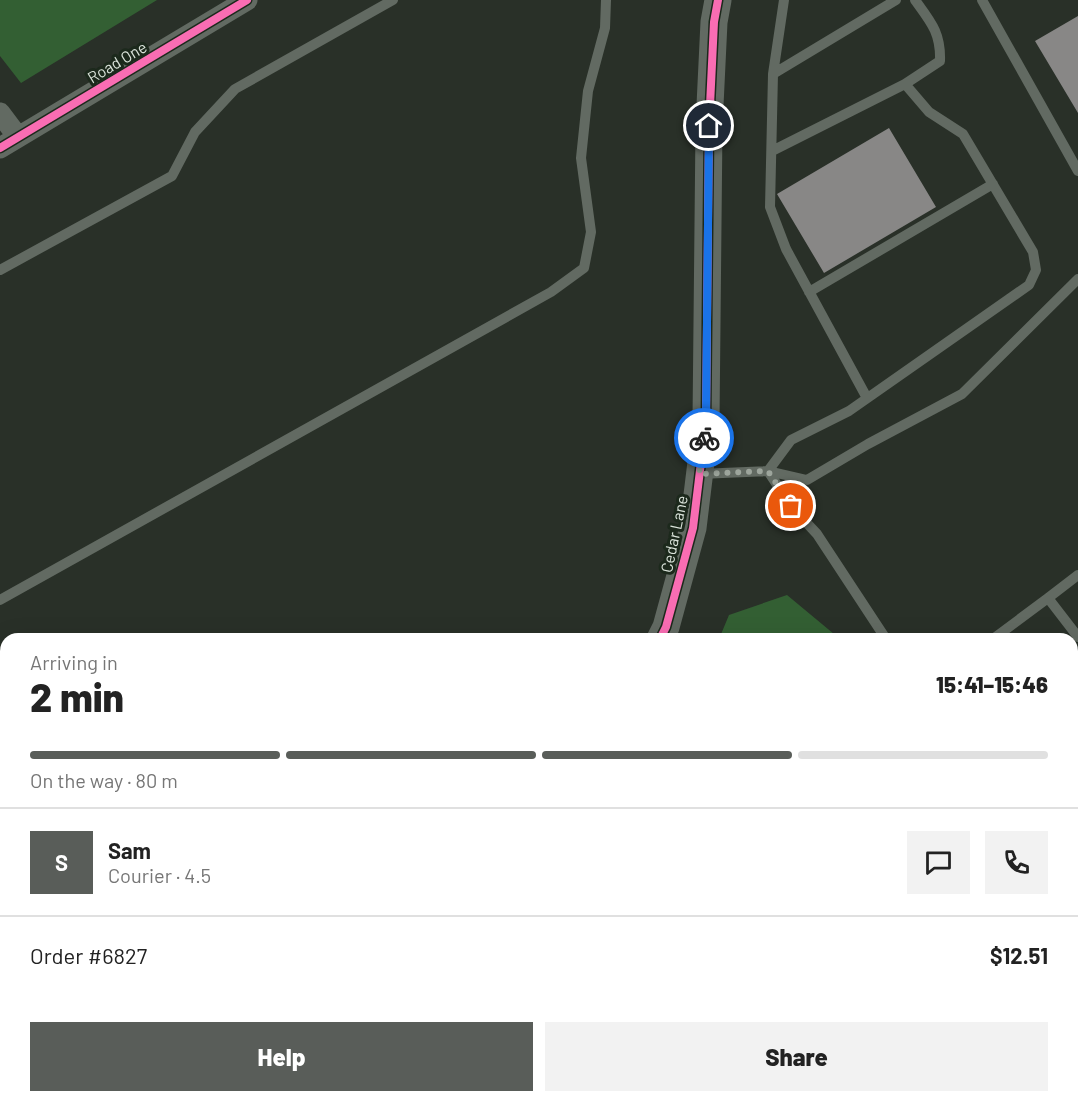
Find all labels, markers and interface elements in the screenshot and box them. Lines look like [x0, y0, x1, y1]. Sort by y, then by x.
street label: Road One [84, 37, 150, 87]
pin [683, 100, 734, 151]
icon: home [692, 109, 725, 142]
courier [674, 408, 734, 468]
icon: bike [688, 422, 721, 455]
pin [765, 480, 816, 531]
icon: bag [774, 489, 807, 522]
street label: Cedar Lane [656, 494, 691, 574]
text: Arriving in [30, 650, 118, 674]
text: 15:41–15:46 [936, 671, 1048, 697]
text: 2 min [30, 673, 124, 720]
text: On the way · 80 m [30, 768, 178, 792]
button: chat [907, 831, 970, 894]
button: phone [985, 831, 1048, 894]
text: Sam [108, 837, 151, 863]
text: S [55, 849, 68, 875]
text: Courier · 4.5 [108, 863, 211, 887]
text: Order #6827 [30, 942, 147, 968]
text: $12.51 [990, 942, 1048, 968]
button: Help [30, 1022, 533, 1091]
button: Share [545, 1022, 1048, 1091]

